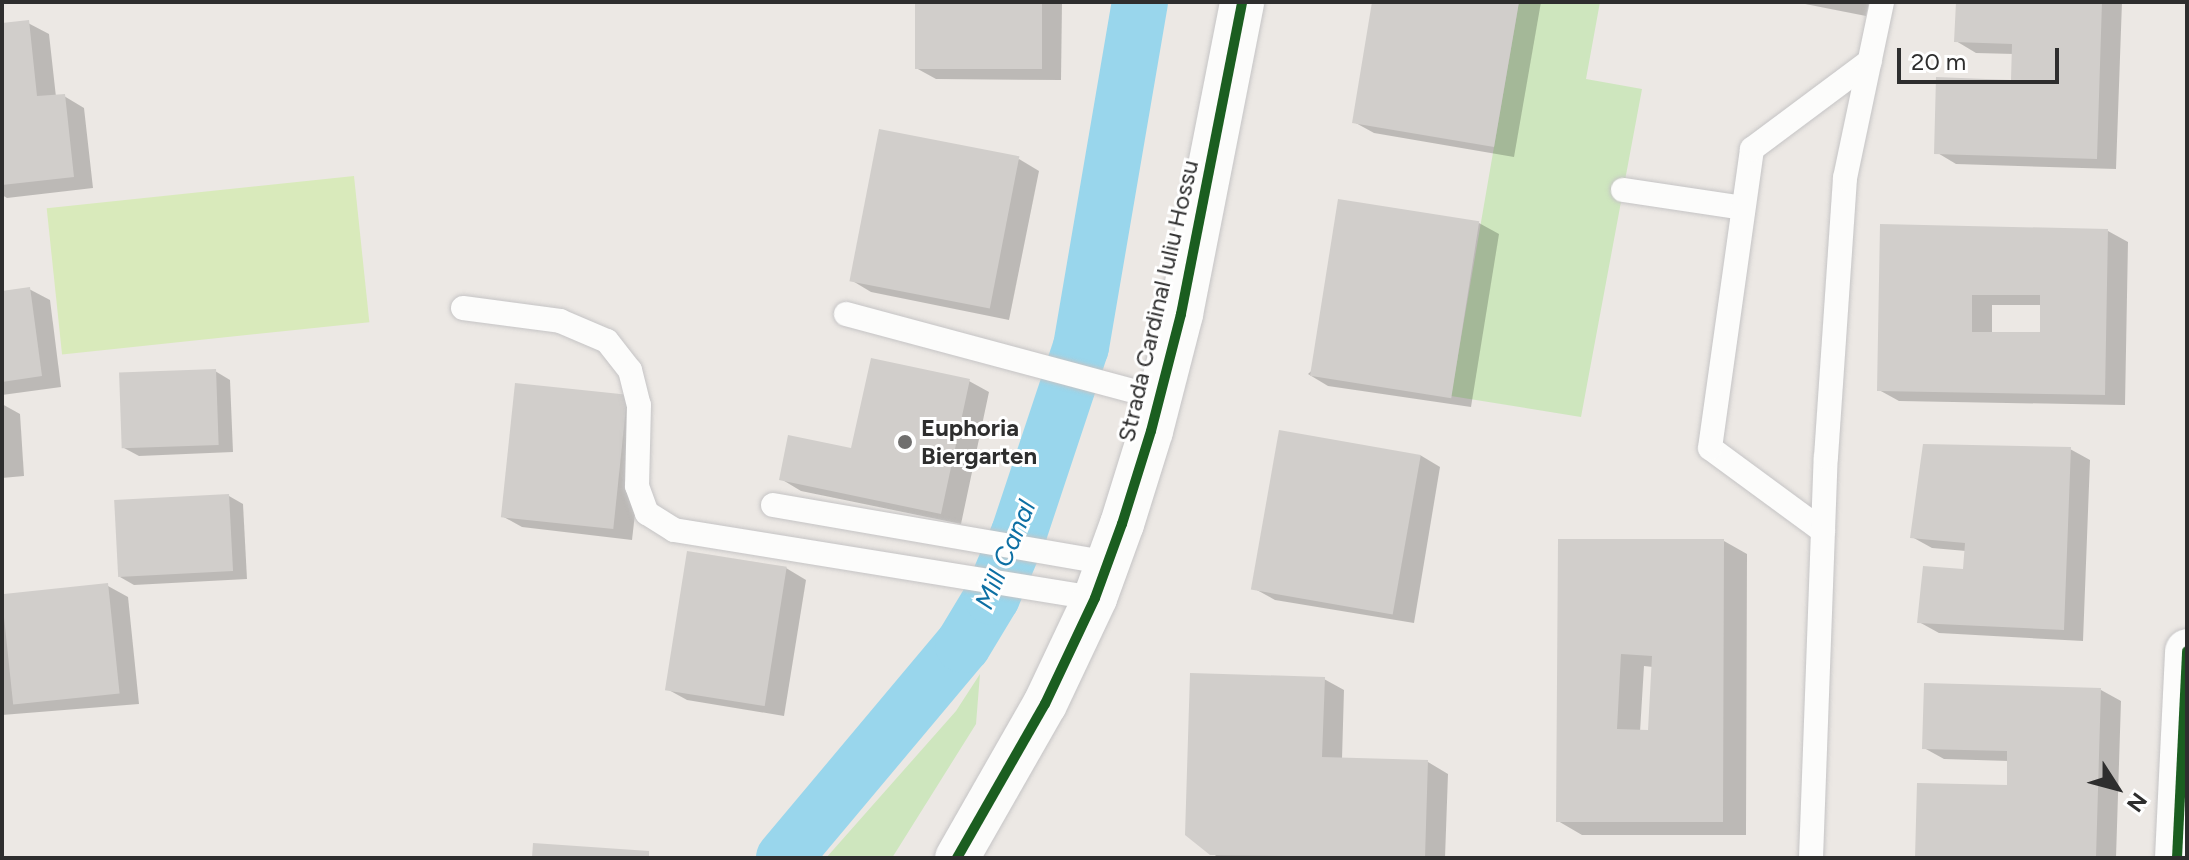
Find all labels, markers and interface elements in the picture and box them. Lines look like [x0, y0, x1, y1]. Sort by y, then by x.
scale bar [1901, 32, 2063, 82]
text: 20 m [1911, 47, 1966, 76]
street label: Strada Cardinal Iuliu Hossu [1112, 157, 1204, 445]
place label: Euphoria Biergarten [921, 414, 1037, 470]
marker: Euphoria Biergarten [896, 433, 914, 451]
water label: Mill Canal [969, 496, 1043, 614]
north arrow [2077, 748, 2157, 828]
text: N [2121, 788, 2153, 817]

